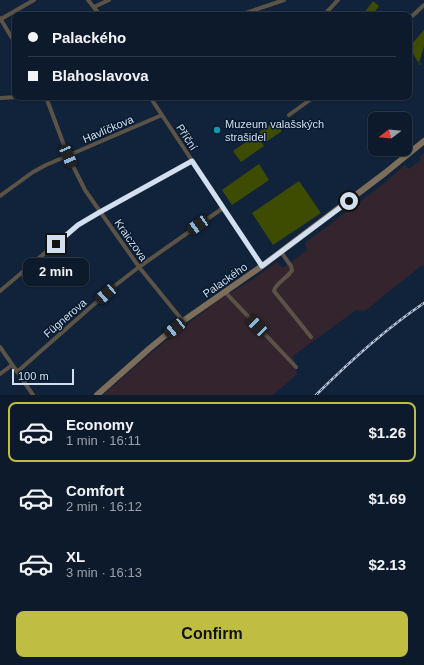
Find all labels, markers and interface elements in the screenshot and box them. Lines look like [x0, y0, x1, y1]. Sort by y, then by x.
text: Palackého [52, 29, 126, 46]
text: Blahoslavova [52, 67, 149, 84]
north arrow [368, 112, 412, 156]
map controls [368, 112, 412, 156]
street label: Havlíčkova [81, 113, 136, 145]
place label: Muzeum valašských strašidel [225, 118, 324, 143]
street label: Příční [174, 122, 200, 152]
marker: Muzeum valašských strašidel [212, 125, 222, 135]
car [58, 143, 78, 169]
route start [340, 192, 358, 210]
car [185, 213, 211, 237]
street label: Kraiczova [112, 217, 150, 264]
route end [47, 235, 65, 253]
callout: 2 min [23, 258, 89, 286]
street label: Palackého [201, 260, 249, 300]
text: 2 min [39, 264, 73, 279]
car [93, 282, 119, 306]
street label: Fügnerova [41, 296, 89, 340]
car [244, 313, 270, 339]
car [162, 316, 188, 340]
scale bar [12, 367, 74, 386]
text: 100 m [18, 370, 49, 382]
icon: car [18, 414, 54, 450]
text: Economy [66, 416, 134, 433]
text: $1.26 [368, 424, 406, 441]
text: 1 min · 16:11 [66, 433, 141, 448]
icon: car [18, 480, 54, 516]
text: Comfort [66, 482, 124, 499]
text: $1.69 [368, 490, 406, 507]
text: 2 min · 16:12 [66, 499, 142, 514]
icon: car [18, 546, 54, 582]
text: XL [66, 548, 85, 565]
text: $2.13 [368, 556, 406, 573]
text: 3 min · 16:13 [66, 565, 142, 580]
button: Confirm [16, 611, 408, 657]

